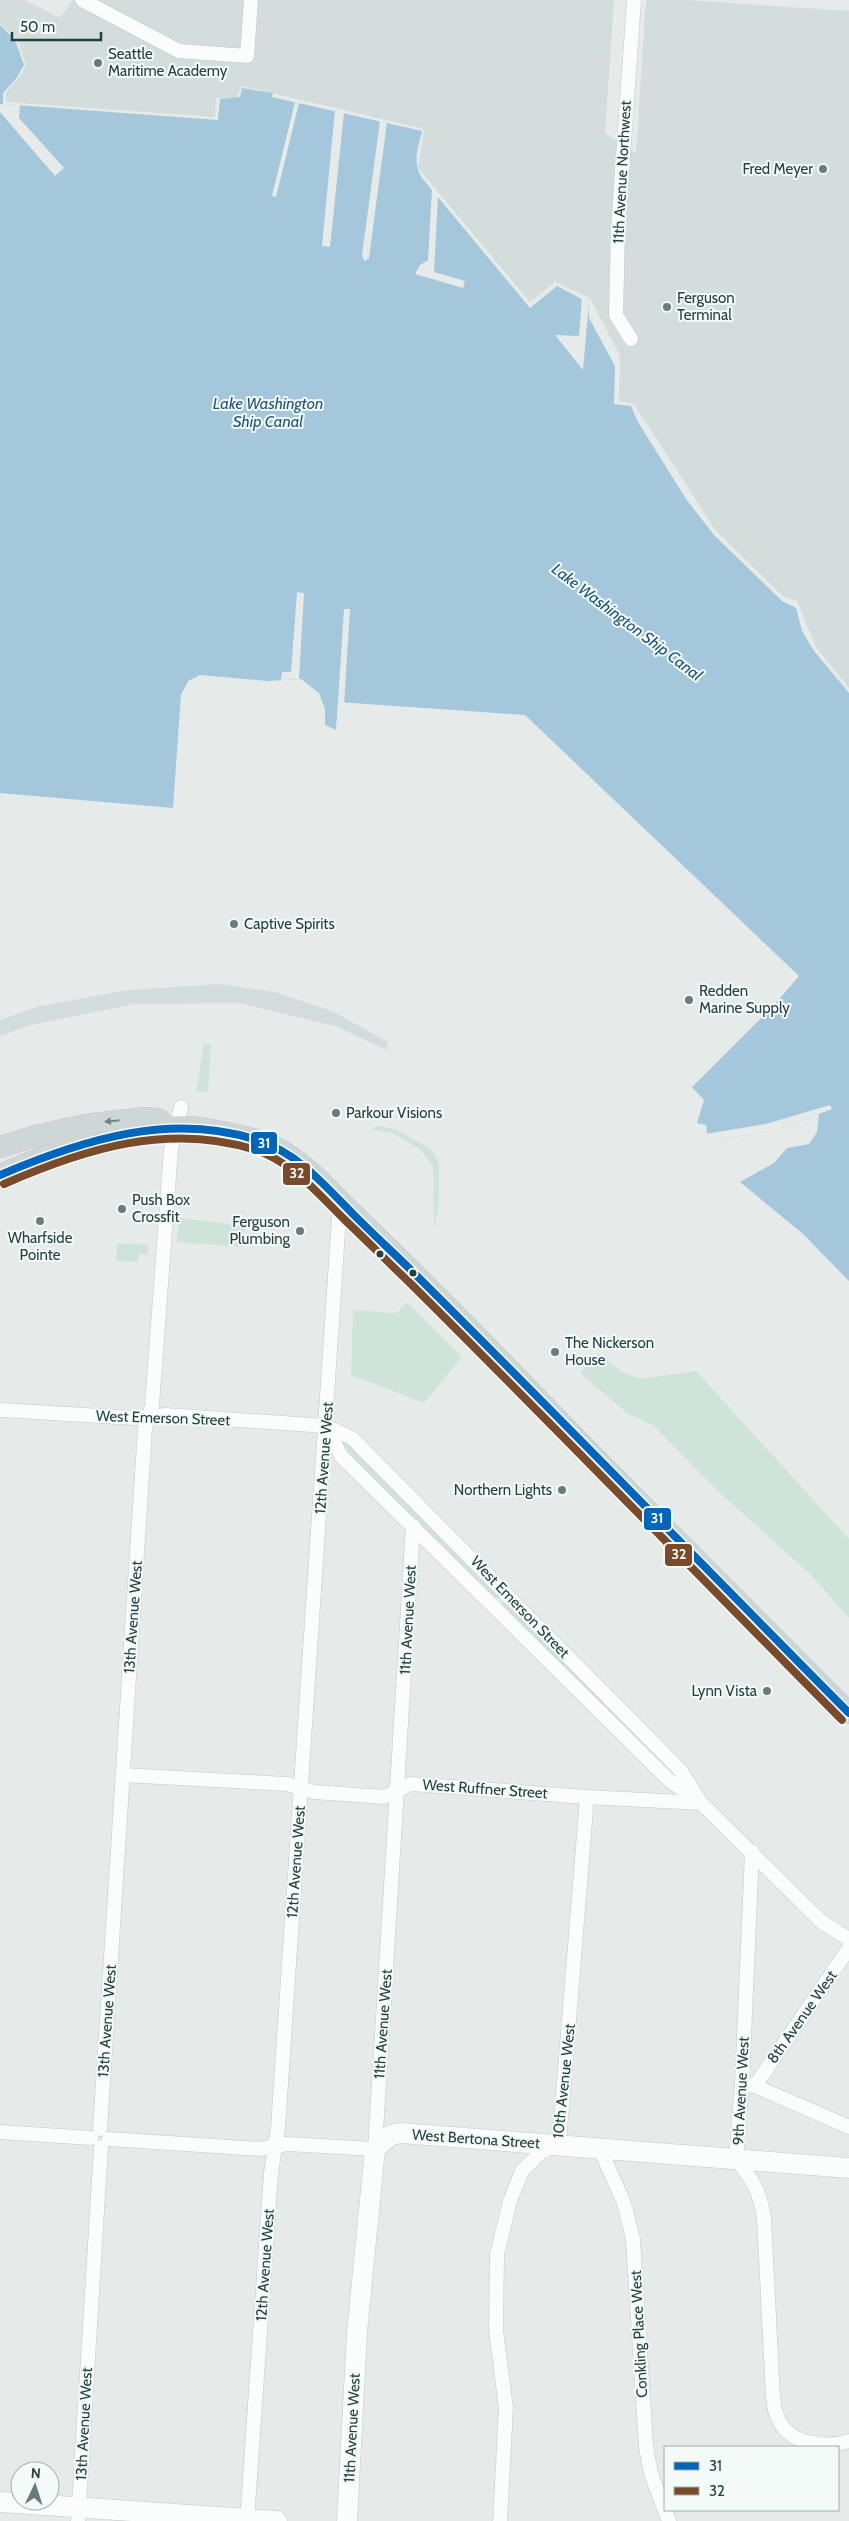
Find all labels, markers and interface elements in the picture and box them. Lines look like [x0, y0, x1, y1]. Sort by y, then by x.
scale bar [12, 10, 101, 42]
text: 50 m [20, 18, 55, 36]
place label: Seattle Maritime Academy [108, 45, 228, 80]
marker: Seattle Maritime Academy [92, 57, 104, 69]
street label: 11th Avenue Northwest [609, 100, 635, 244]
place label: Fred Meyer [742, 160, 813, 178]
marker: Fred Meyer [817, 163, 829, 175]
place label: Ferguson Terminal [677, 289, 735, 324]
marker: Ferguson Terminal [661, 301, 673, 313]
water label: Lake Washington Ship Canal [213, 394, 323, 431]
water label: Lake Washington Ship Canal [548, 559, 706, 685]
place label: Captive Spirits [244, 915, 335, 933]
marker: Captive Spirits [228, 918, 240, 930]
place label: Redden Marine Supply [699, 982, 790, 1017]
marker: Redden Marine Supply [683, 994, 695, 1006]
place label: Parkour Visions [346, 1104, 442, 1122]
marker: Parkour Visions [330, 1107, 342, 1119]
one-way arrow [103, 1117, 119, 1125]
line badge: 31 [250, 1131, 278, 1155]
text: 31 [258, 1134, 270, 1152]
line badge: 32 [282, 1162, 311, 1186]
text: 32 [290, 1164, 304, 1182]
place label: Push Box Crossfit [132, 1191, 190, 1226]
marker: Push Box Crossfit [116, 1203, 128, 1215]
place label: Ferguson Plumbing [230, 1213, 291, 1248]
marker: Wharfside Pointe [34, 1215, 46, 1227]
marker: Ferguson Plumbing [294, 1225, 306, 1237]
place label: Wharfside Pointe [8, 1229, 73, 1264]
unlabelled marker [375, 1249, 385, 1259]
unlabelled marker [408, 1268, 418, 1278]
place label: The Nickerson House [565, 1334, 654, 1369]
marker: The Nickerson House [549, 1346, 561, 1358]
street label: 12th Avenue West [311, 1401, 337, 1515]
street label: West Emerson Street [96, 1407, 230, 1429]
place label: Northern Lights [454, 1481, 552, 1499]
marker: Northern Lights [556, 1484, 568, 1496]
line badge: 31 [643, 1507, 672, 1531]
text: 31 [651, 1509, 663, 1527]
line badge: 32 [664, 1543, 693, 1567]
text: 32 [672, 1545, 686, 1563]
street label: West Emerson Street [467, 1552, 573, 1662]
street label: 13th Avenue West [120, 1560, 146, 1674]
street label: 11th Avenue West [396, 1565, 420, 1675]
place label: Lynn Vista [691, 1682, 758, 1700]
marker: Lynn Vista [761, 1685, 773, 1697]
street label: West Ruffner Street [422, 1776, 548, 1802]
street label: 12th Avenue West [283, 1805, 309, 1919]
street label: 13th Avenue West [94, 1964, 120, 2078]
street label: 8th Avenue West [763, 1967, 841, 2067]
street label: 11th Avenue West [370, 1969, 396, 2079]
street label: 10th Avenue West [549, 2023, 579, 2139]
street label: 9th Avenue West [729, 2036, 753, 2146]
street label: West Bertona Street [411, 2126, 541, 2152]
street label: 12th Avenue West [252, 2208, 278, 2322]
street label: Conkling Place West [627, 2270, 651, 2398]
street label: 13th Avenue West [72, 2367, 96, 2481]
street label: 11th Avenue West [340, 2373, 364, 2483]
legend [664, 2446, 839, 2511]
text: 31 [709, 2457, 722, 2475]
north arrow [10, 2461, 60, 2511]
text: N [30, 2464, 41, 2482]
text: 32 [709, 2482, 725, 2500]

